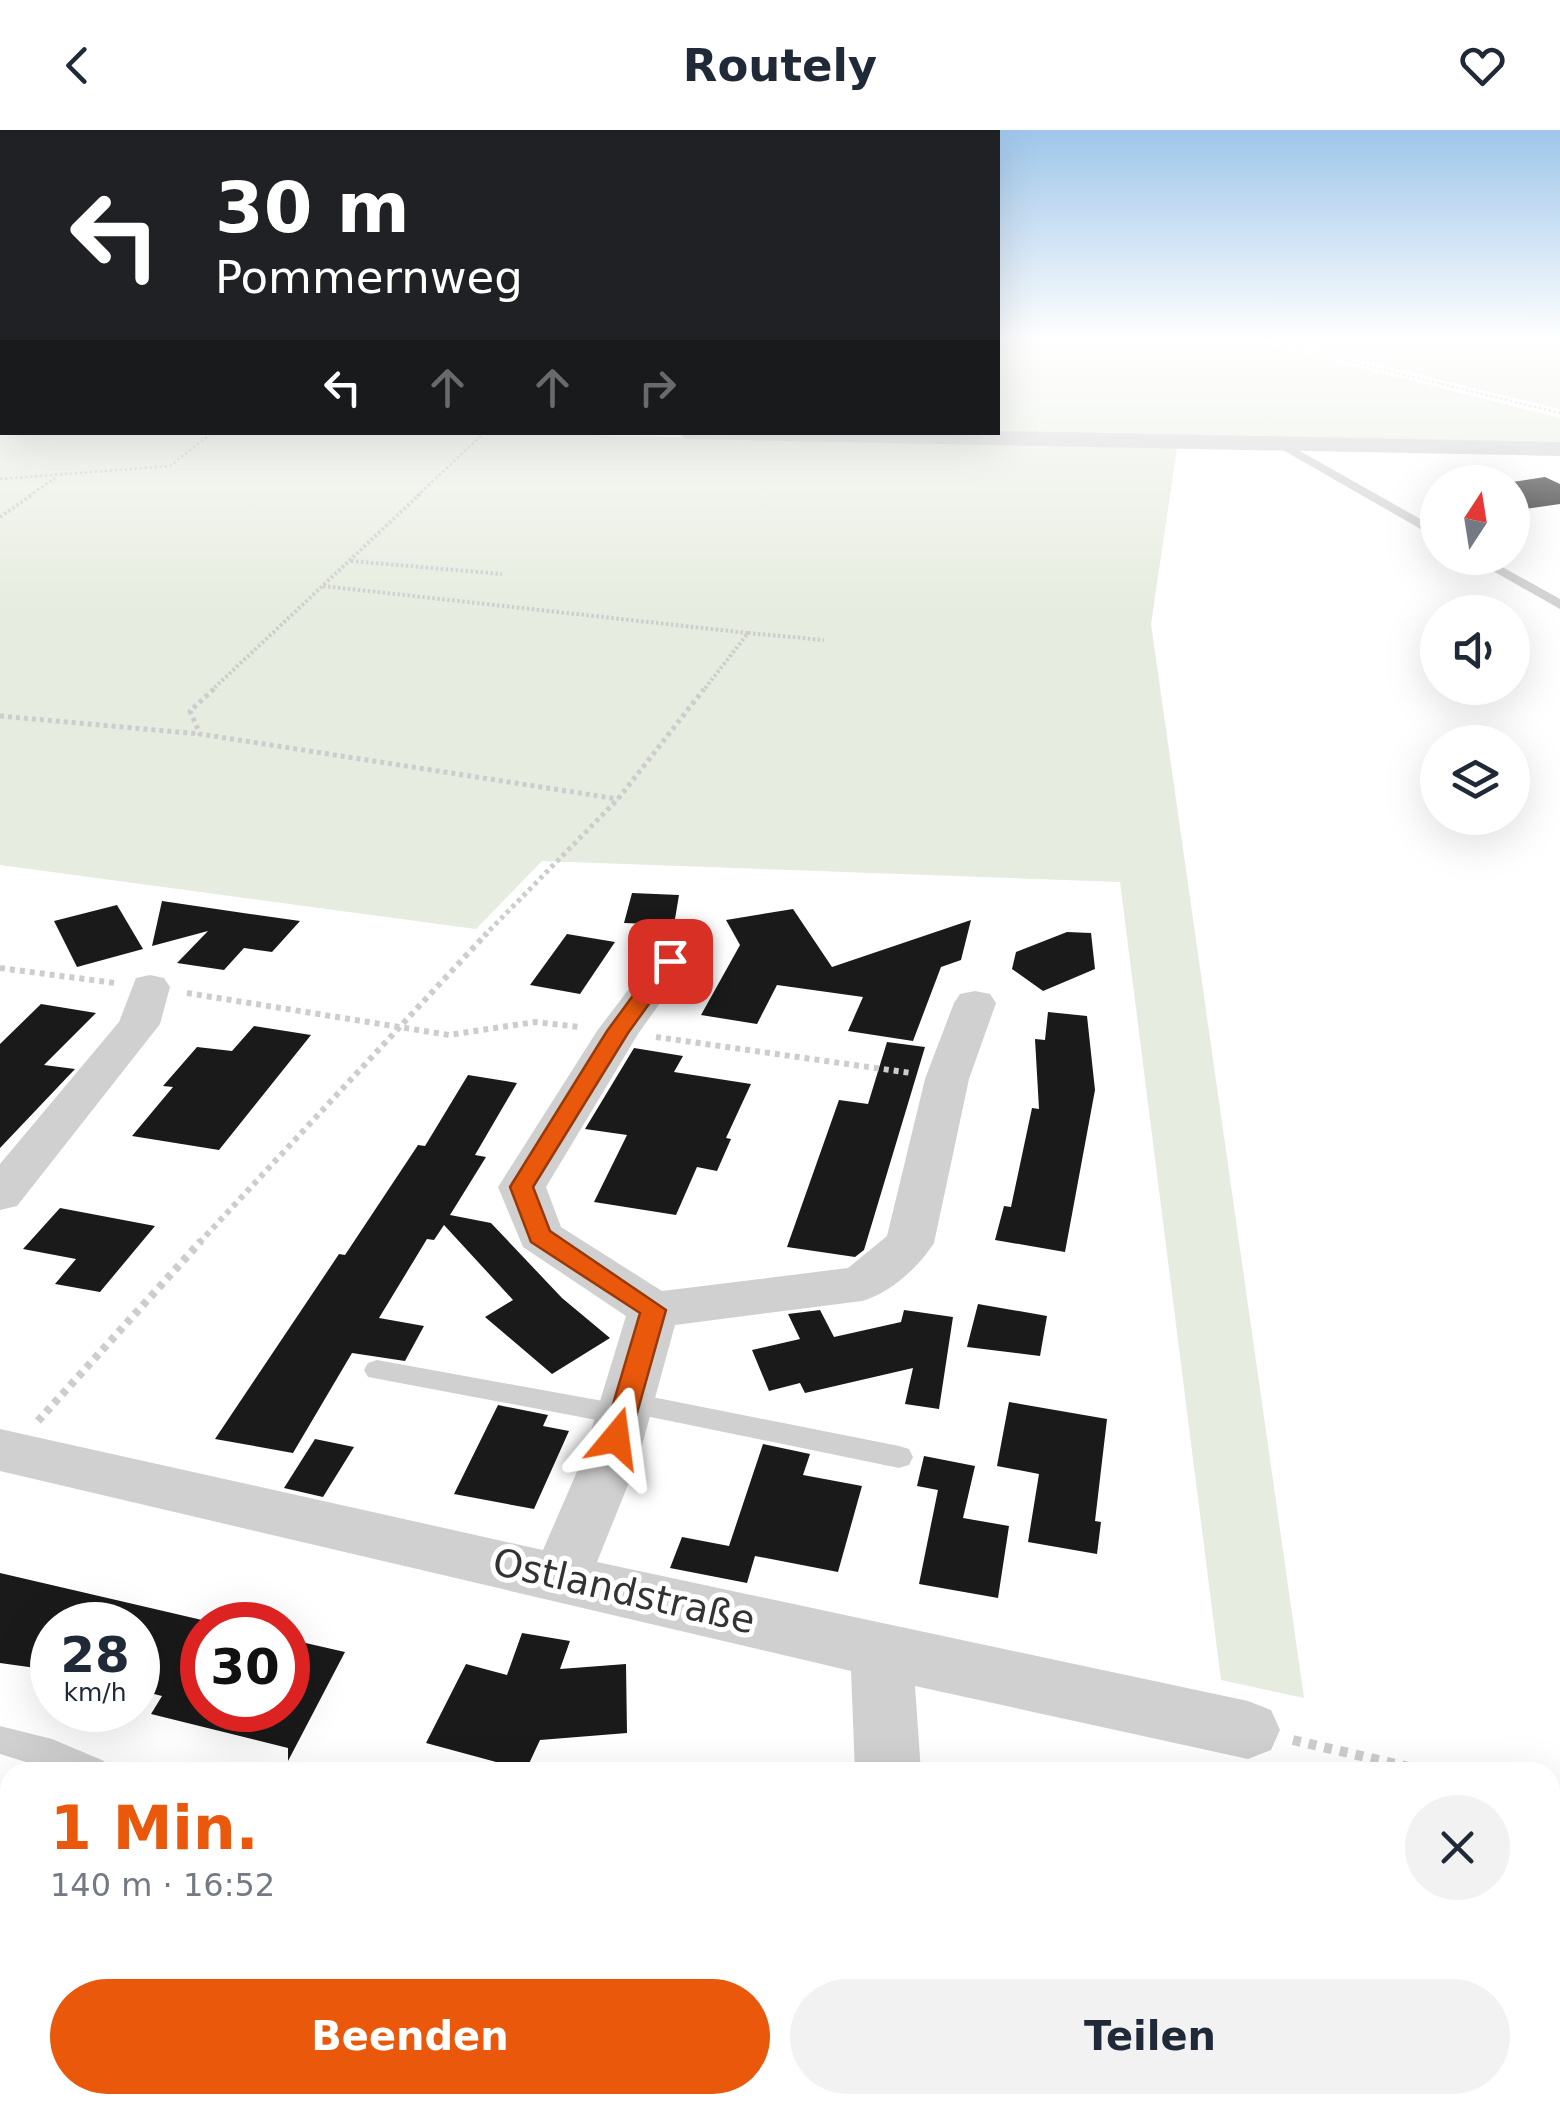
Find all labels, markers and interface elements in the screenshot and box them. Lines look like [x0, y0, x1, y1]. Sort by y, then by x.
icon: back [50, 38, 105, 93]
icon: heart [1455, 38, 1510, 93]
text: Routely [683, 39, 877, 92]
text: 30 m [215, 167, 410, 249]
icon: left [50, 170, 180, 300]
text: Pommernweg [215, 251, 523, 304]
icon: left [315, 360, 370, 415]
icon: ahead [420, 360, 475, 415]
icon: ahead [525, 360, 580, 415]
icon: right [630, 360, 685, 415]
north arrow [1420, 465, 1530, 575]
map controls [1420, 465, 1530, 835]
button: sound [1420, 595, 1530, 705]
button: layers [1420, 725, 1530, 835]
pin [628, 919, 713, 1004]
icon: arrive [643, 934, 698, 989]
position arrow [564, 1386, 668, 1490]
street label: Ostlandstraße [489, 1539, 759, 1643]
speed limit sign: 30 [180, 1602, 310, 1732]
text: 28 [60, 1626, 130, 1684]
text: km/h [63, 1678, 127, 1707]
text: 1 Min. [50, 1793, 258, 1863]
button: close [1405, 1795, 1510, 1900]
text: 140 m · 16:52 [50, 1866, 275, 1904]
button: Beenden [50, 1979, 770, 2094]
button: Teilen [790, 1979, 1510, 2094]

